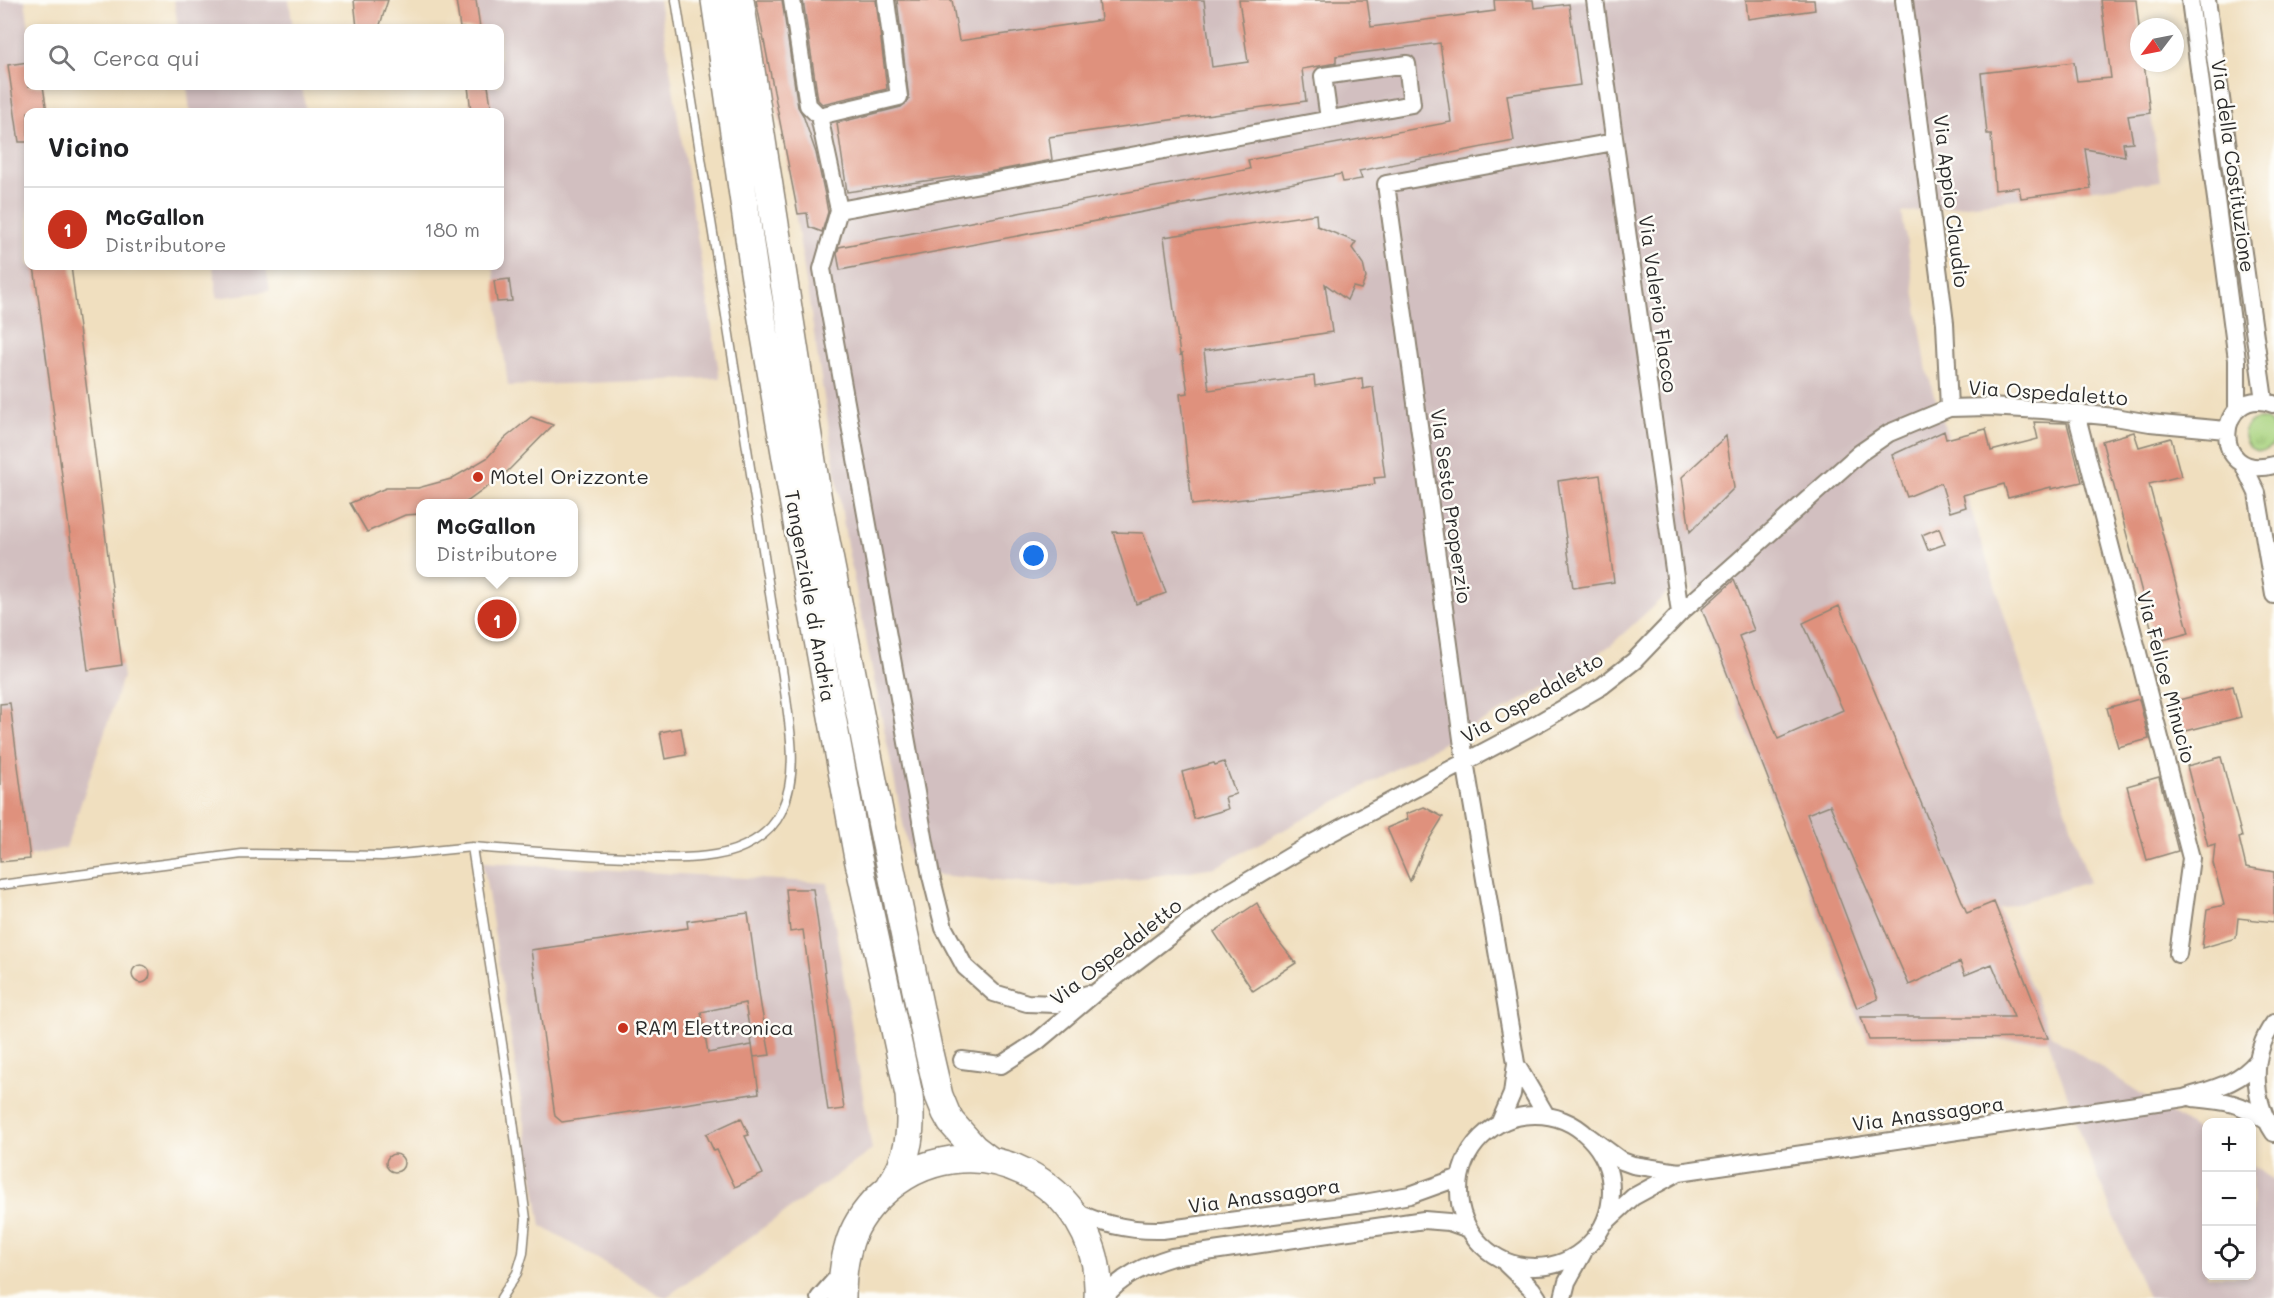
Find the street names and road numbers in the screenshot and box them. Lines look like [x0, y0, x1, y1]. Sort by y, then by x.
street label: Via della Costituzione [2206, 58, 2262, 274]
street label: Via Appio Claudio [1928, 113, 1976, 289]
street label: Via Valerio Flacco [1634, 213, 1684, 394]
street label: Via Ospedaletto [1967, 373, 2129, 411]
street label: Via Sesto Properzio [1425, 407, 1479, 605]
street label: Tangenziale di Andria [780, 488, 842, 704]
street label: Via Felice Minucio [2132, 588, 2202, 766]
street label: Via Ospedaletto [1456, 646, 1607, 748]
street label: Via Ospedaletto [1044, 892, 1187, 1011]
street label: Via Anassagora [1850, 1089, 2005, 1137]
street label: Via Anassagora [1186, 1171, 1341, 1219]

